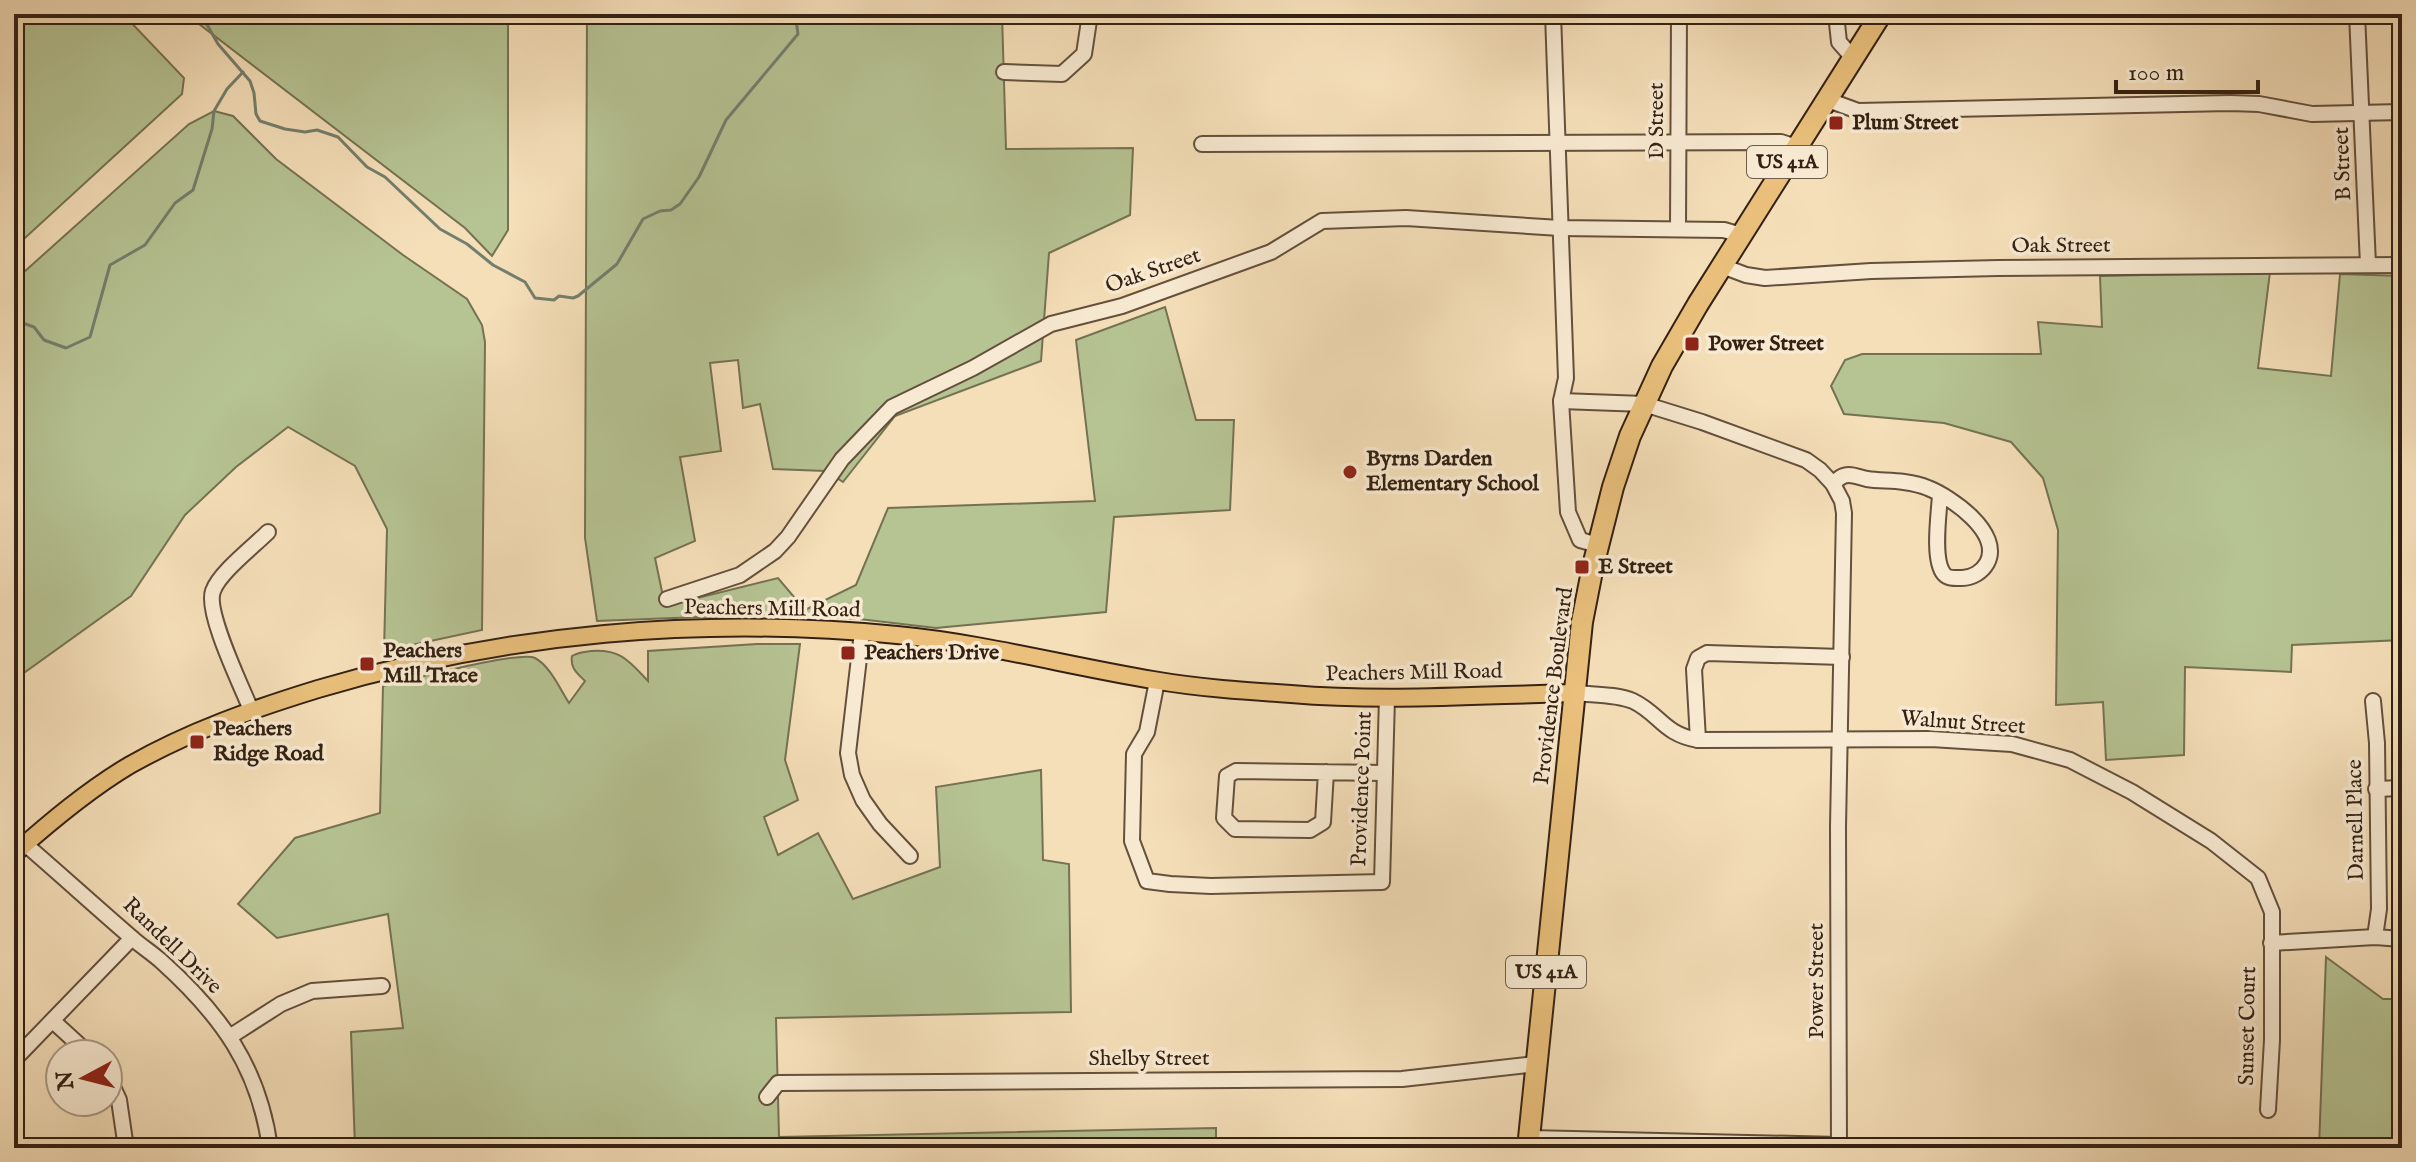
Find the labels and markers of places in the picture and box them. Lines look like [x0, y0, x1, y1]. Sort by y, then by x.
place label: Plum Street [1852, 109, 1959, 137]
marker: Plum Street [1827, 114, 1845, 132]
place label: Power Street [1708, 330, 1824, 358]
marker: Power Street [1683, 335, 1701, 353]
place label: Byrns Darden Elementary School [1366, 445, 1540, 498]
marker: Byrns Darden Elementary School [1341, 463, 1359, 481]
place label: E Street [1598, 553, 1673, 581]
marker: E Street [1573, 558, 1591, 576]
place label: Peachers Mill Trace [383, 637, 478, 690]
place label: Peachers Drive [864, 639, 999, 667]
marker: Peachers Drive [839, 644, 857, 662]
marker: Peachers Mill Trace [358, 655, 376, 673]
place label: Peachers Ridge Road [213, 715, 325, 768]
marker: Peachers Ridge Road [188, 733, 206, 751]

